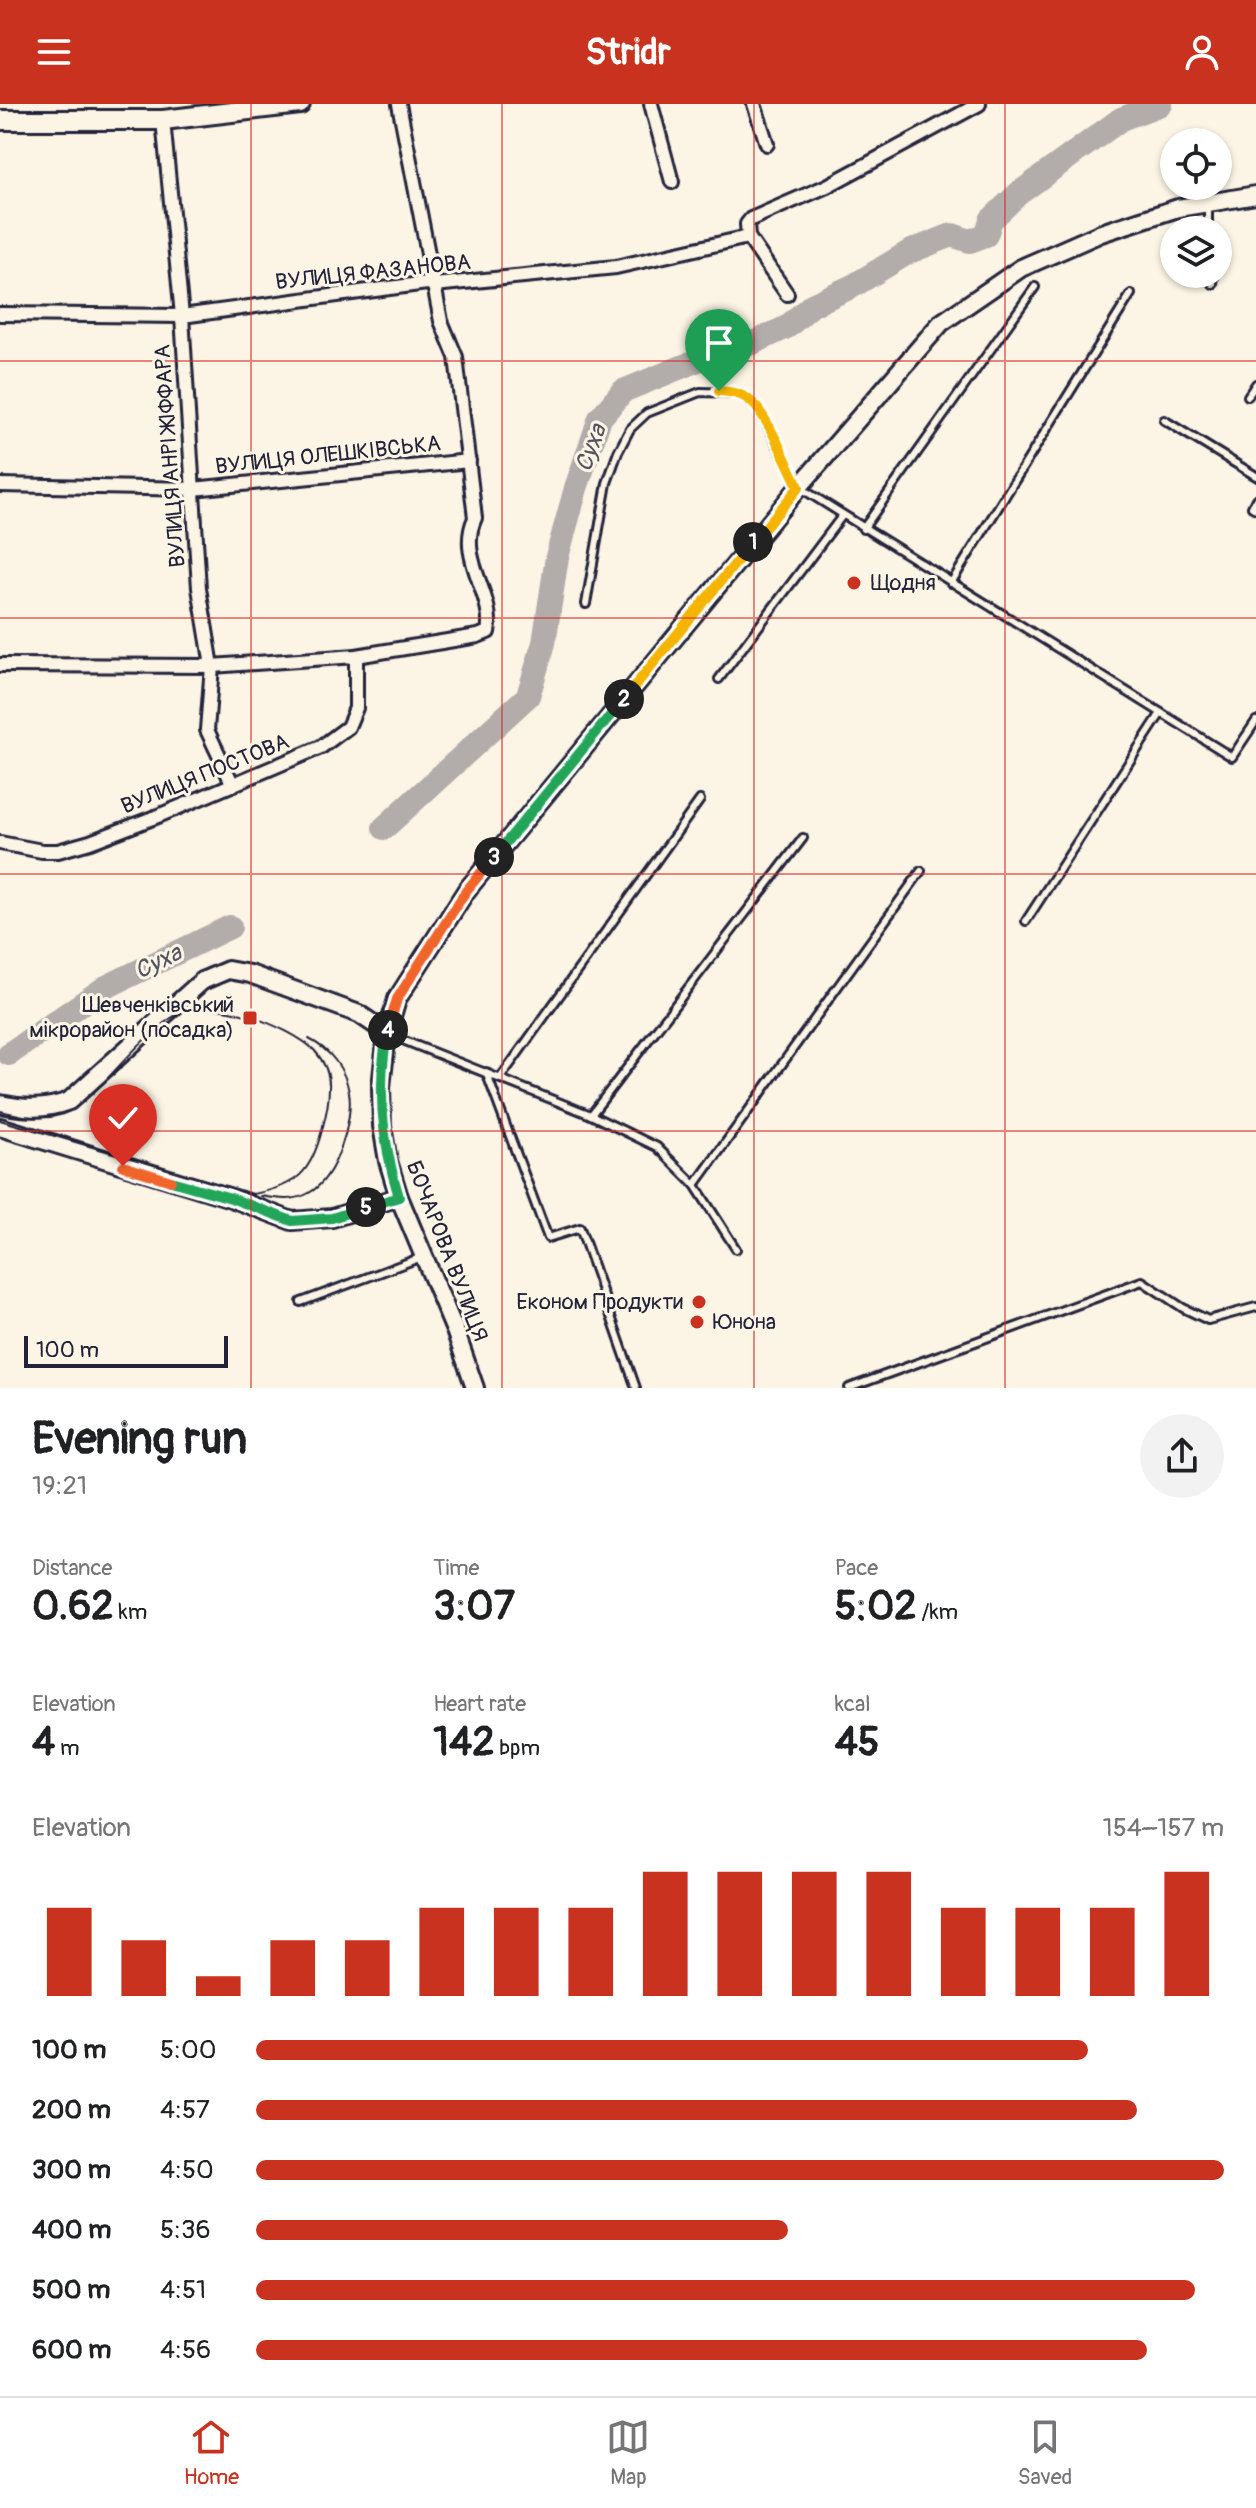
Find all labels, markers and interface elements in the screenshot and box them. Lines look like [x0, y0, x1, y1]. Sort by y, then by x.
icon: menu [32, 30, 76, 74]
text: Stridr [585, 30, 671, 75]
icon: person [1180, 30, 1224, 74]
map controls [1160, 128, 1232, 288]
button: locate [1160, 128, 1232, 200]
button: layers [1160, 216, 1232, 288]
street label: ВУЛИЦЯ ФАЗАНОВА [274, 248, 472, 296]
pin [685, 309, 753, 391]
icon: arrive [697, 321, 741, 365]
street label: ВУЛИЦЯ АНРІ ЖІФФАРА [148, 343, 192, 569]
water label: Суха [569, 419, 613, 476]
street label: ВУЛИЦЯ ОЛЕШКІВСЬКА [214, 429, 442, 481]
pin: 1 [733, 522, 773, 562]
text: 1 [749, 528, 757, 556]
place label: Щодня [870, 569, 936, 597]
marker: Щодня [845, 574, 863, 592]
pin: 2 [604, 679, 644, 719]
text: 2 [618, 685, 630, 713]
street label: ВУЛИЦЯ ПОСТОВА [117, 728, 293, 820]
pin: 3 [474, 837, 514, 877]
text: 3 [488, 843, 500, 871]
water label: Суха [130, 938, 188, 986]
place label: Шевченківський мікрорайон (посадка) [29, 991, 234, 1044]
marker: Шевченківський мікрорайон (посадка) [241, 1009, 259, 1027]
pin: 4 [368, 1010, 408, 1050]
text: 4 [382, 1016, 394, 1044]
pin [89, 1084, 157, 1166]
icon: check [101, 1096, 145, 1140]
street label: БОЧАРОВА ВУЛИЦЯ [400, 1157, 494, 1345]
pin: 5 [346, 1187, 386, 1227]
text: 5 [360, 1193, 372, 1221]
place label: Економ Продукти [516, 1288, 683, 1316]
marker: Економ Продукти [690, 1293, 708, 1311]
place label: Юнона [713, 1308, 776, 1336]
marker: Юнона [688, 1313, 706, 1331]
scale bar [24, 1332, 228, 1368]
text: 100 m [36, 1336, 99, 1364]
text: Evening run [32, 1412, 247, 1467]
button: share [1140, 1414, 1224, 1498]
text: 19:21 [32, 1470, 87, 1502]
text: Distance [32, 1554, 112, 1582]
text: Time [433, 1554, 479, 1582]
text: Pace [835, 1554, 878, 1582]
text: 0.62 [32, 1582, 114, 1631]
text: 3:07 [433, 1582, 515, 1631]
text: 5:02 [835, 1582, 917, 1631]
text: km [114, 1598, 147, 1626]
text: /km [917, 1598, 958, 1626]
text: Elevation [32, 1690, 116, 1718]
text: Heart rate [433, 1690, 526, 1718]
text: kcal [835, 1690, 870, 1718]
text: 4 [32, 1718, 55, 1767]
text: 142 [433, 1718, 495, 1767]
text: 45 [835, 1718, 880, 1767]
text: m [55, 1734, 80, 1762]
text: bpm [495, 1734, 540, 1762]
text: Elevation [32, 1812, 131, 1844]
text: 154–157 m [1103, 1812, 1224, 1844]
text: 100 m [32, 2034, 106, 2066]
text: 5:00 [160, 2034, 217, 2066]
text: 200 m [32, 2094, 111, 2126]
text: 4:57 [160, 2094, 210, 2126]
text: 300 m [32, 2154, 111, 2186]
text: 4:50 [160, 2154, 214, 2186]
text: 400 m [32, 2214, 111, 2246]
text: 5:36 [160, 2214, 211, 2246]
text: 500 m [32, 2274, 110, 2306]
text: 4:51 [160, 2274, 206, 2306]
text: 600 m [32, 2334, 111, 2366]
text: 4:56 [160, 2334, 211, 2366]
tab: Home [184, 2415, 239, 2491]
tab: Map [606, 2415, 650, 2491]
tab: Saved [1018, 2415, 1072, 2491]

